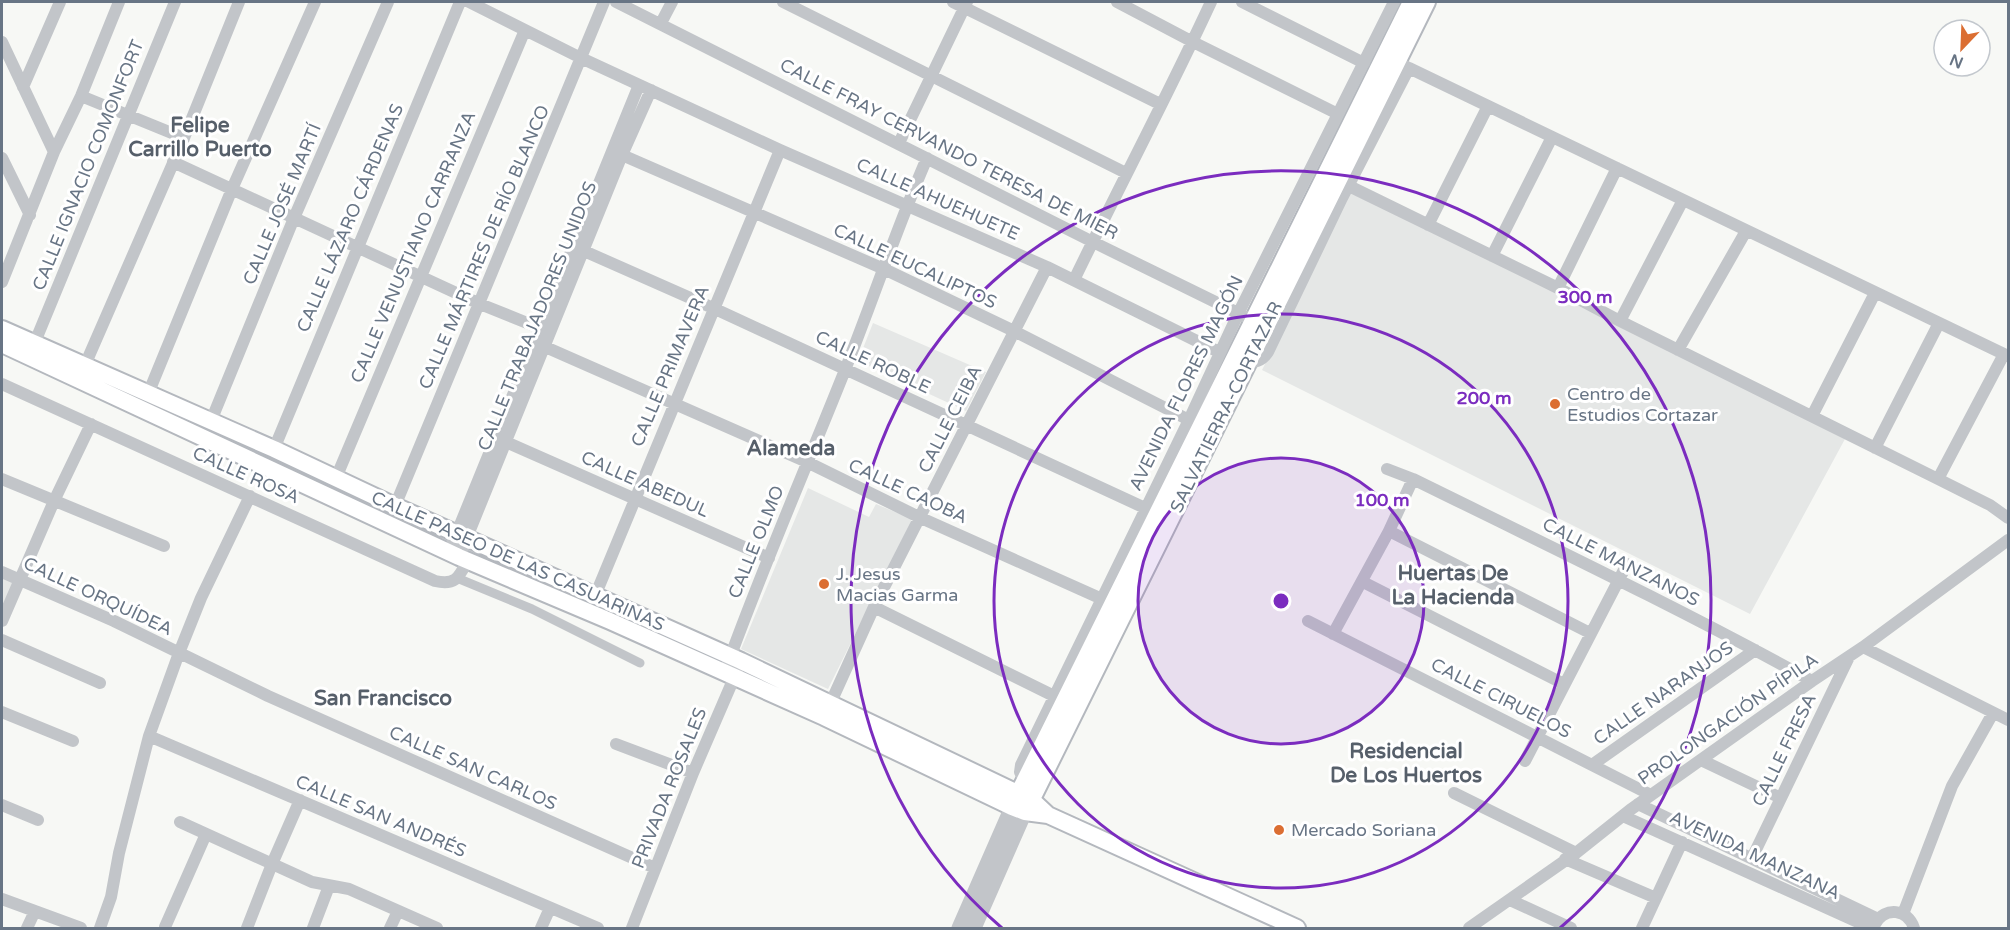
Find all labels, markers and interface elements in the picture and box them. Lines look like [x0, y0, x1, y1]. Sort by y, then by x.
north arrow [1932, 18, 1992, 78]
street label: CALLE IGNACIO COMONFORT [28, 36, 148, 294]
text: N [1947, 49, 1966, 73]
street label: CALLE FRAY CERVANDO TERESA DE MIER [776, 54, 1122, 244]
street label: CALLE LÁZARO CÁRDENAS [292, 100, 408, 336]
street label: CALLE MÁRTIRES DE RÍO BLANCO [414, 102, 554, 392]
street label: CALLE VENUSTIANO CARRANZA [346, 108, 480, 386]
district label: Felipe Carrillo Puerto [128, 113, 272, 162]
street label: CALLE JOSÉ MARTÍ [238, 120, 326, 288]
street label: CALLE AHUEHUETE [853, 153, 1023, 245]
street label: CALLE TRABAJADORES UNIDOS [473, 178, 601, 454]
street label: CALLE EUCALIPTOS [830, 218, 1000, 314]
street label: AVENIDA FLORES MAGÓN [1124, 272, 1248, 494]
street label: CALLE PRIMAVERA [626, 282, 714, 450]
text: 300 m [1557, 286, 1613, 308]
street label: SALVATIERRA-CORTAZAR [1165, 298, 1287, 516]
street label: CALLE ROBLE [812, 326, 934, 398]
street label: CALLE CEIBA [913, 361, 987, 477]
place label: Centro de Estudios Cortazar [1567, 383, 1718, 426]
text: 200 m [1456, 387, 1512, 409]
marker: Centro de Estudios Cortazar [1548, 397, 1562, 411]
district label: Alameda [747, 436, 835, 461]
street label: CALLE ROSA [189, 442, 303, 508]
street label: CALLE ABEDUL [578, 446, 713, 522]
street label: CALLE CAOBA [845, 454, 971, 528]
street label: CALLE OLMO [723, 482, 789, 602]
street label: CALLE PASEO DE LAS CASUARINAS [368, 486, 668, 636]
text: 100 m [1354, 489, 1410, 511]
street label: CALLE MANZANOS [1539, 513, 1703, 611]
street label: CALLE ORQUÍDEA [20, 552, 176, 640]
district label: Huertas De La Hacienda [1391, 561, 1515, 610]
place label: J. Jesus Macias Garma [836, 563, 958, 606]
marker: J. Jesus Macias Garma [817, 577, 831, 591]
centre of rings [1271, 591, 1291, 611]
street label: CALLE NARANJOS [1589, 637, 1737, 749]
street label: PROLONGACIÓN PÍPILA [1634, 648, 1822, 790]
street label: CALLE CIRUELOS [1427, 653, 1575, 743]
district label: San Francisco [314, 686, 452, 711]
street label: CALLE FRESA [1747, 690, 1821, 810]
street label: PRIVADA ROSALES [627, 704, 711, 872]
street label: CALLE SAN CARLOS [386, 721, 560, 815]
district label: Residencial De Los Huertos [1330, 739, 1482, 788]
street label: CALLE SAN ANDRÉS [292, 770, 470, 862]
street label: AVENIDA MANZANA [1666, 806, 1844, 904]
place label: Mercado Soriana [1291, 819, 1436, 841]
marker: Mercado Soriana [1272, 823, 1286, 837]

